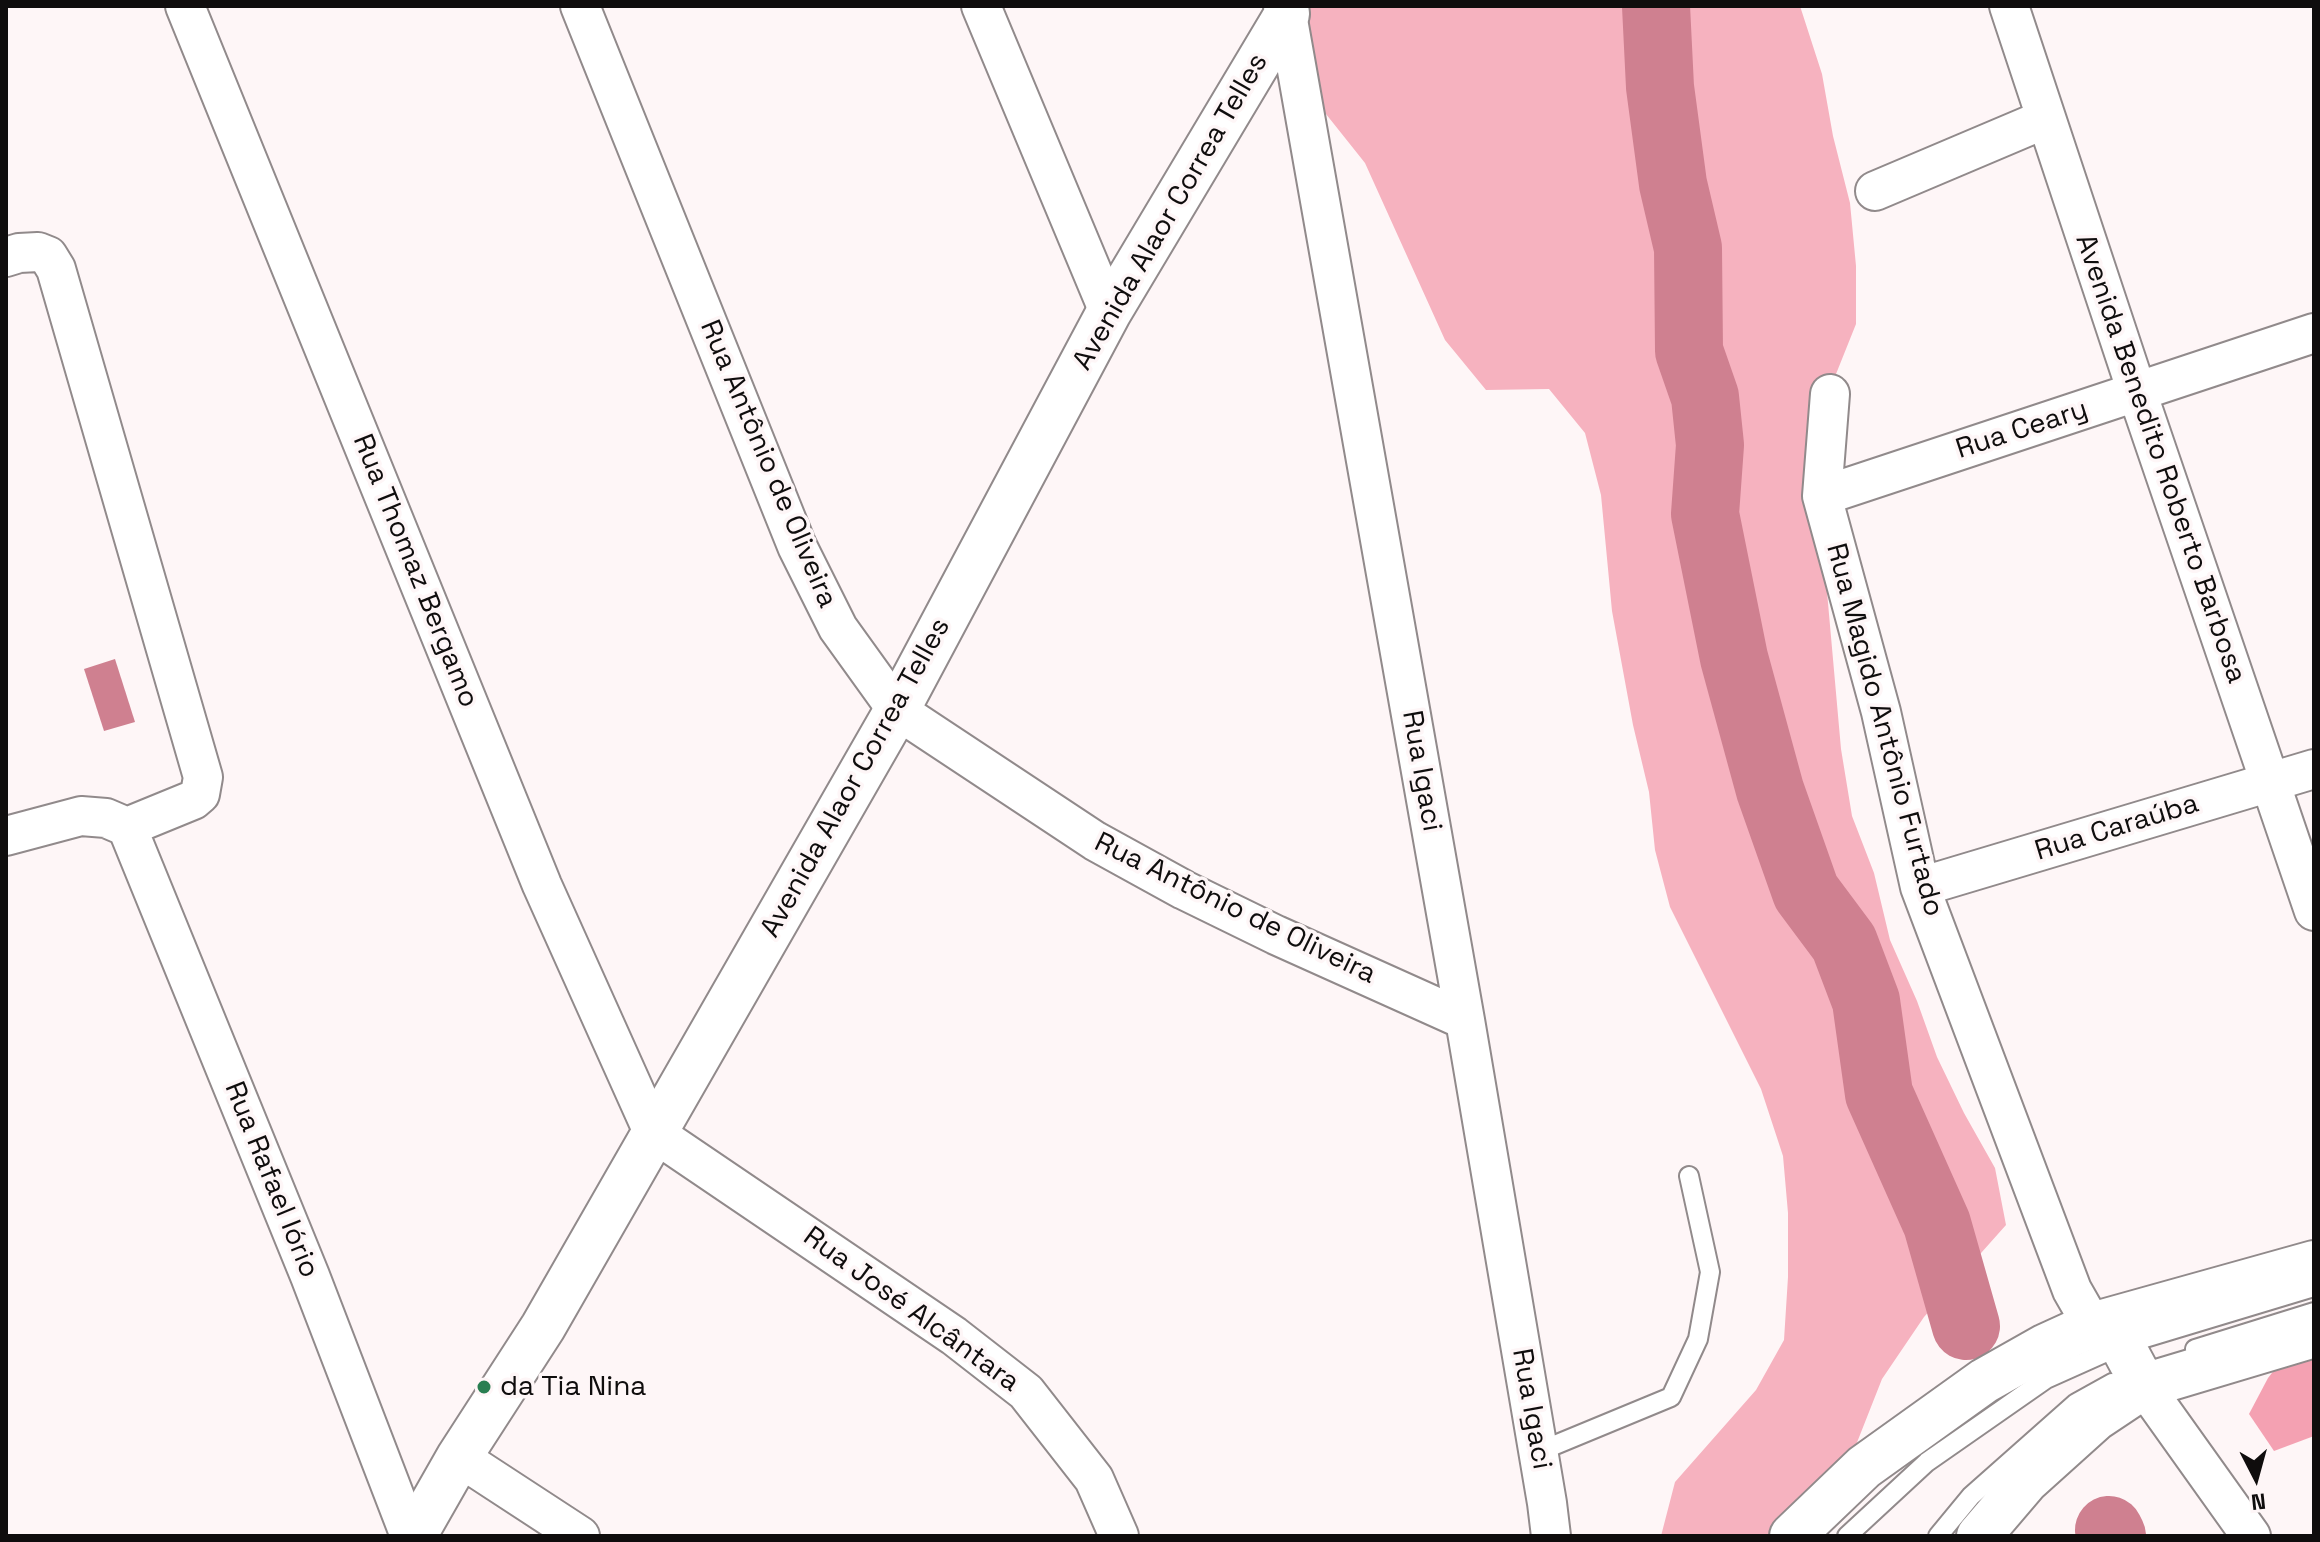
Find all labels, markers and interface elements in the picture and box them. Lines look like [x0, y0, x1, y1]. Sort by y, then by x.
street label: Avenida Alaor Correa Telles [1066, 48, 1276, 376]
street label: Avenida Benedito Roberto Barbosa [2067, 230, 2253, 688]
street label: Rua Antônio de Oliveira [692, 315, 844, 613]
street label: Rua Ceary [1952, 393, 2092, 467]
street label: Rua Thomaz Bergamo [345, 430, 485, 712]
street label: Rua Magido Antônio Furtado [1818, 540, 1950, 920]
street label: Avenida Alaor Correa Telles [754, 612, 958, 944]
street label: Rua Igaci [1394, 708, 1448, 834]
street label: Rua Caraúba [2031, 787, 2203, 869]
street label: Rua Antônio de Oliveira [1089, 826, 1381, 992]
street label: Rua Rafael Iório [216, 1077, 326, 1283]
street label: Rua José Alcântara [796, 1220, 1026, 1400]
street label: Rua Igaci [1504, 1346, 1558, 1472]
place label: da Tia Nina [500, 1370, 646, 1404]
marker: da Tia Nina [475, 1378, 493, 1396]
north arrow [2216, 1438, 2296, 1518]
text: N [2250, 1487, 2267, 1517]

